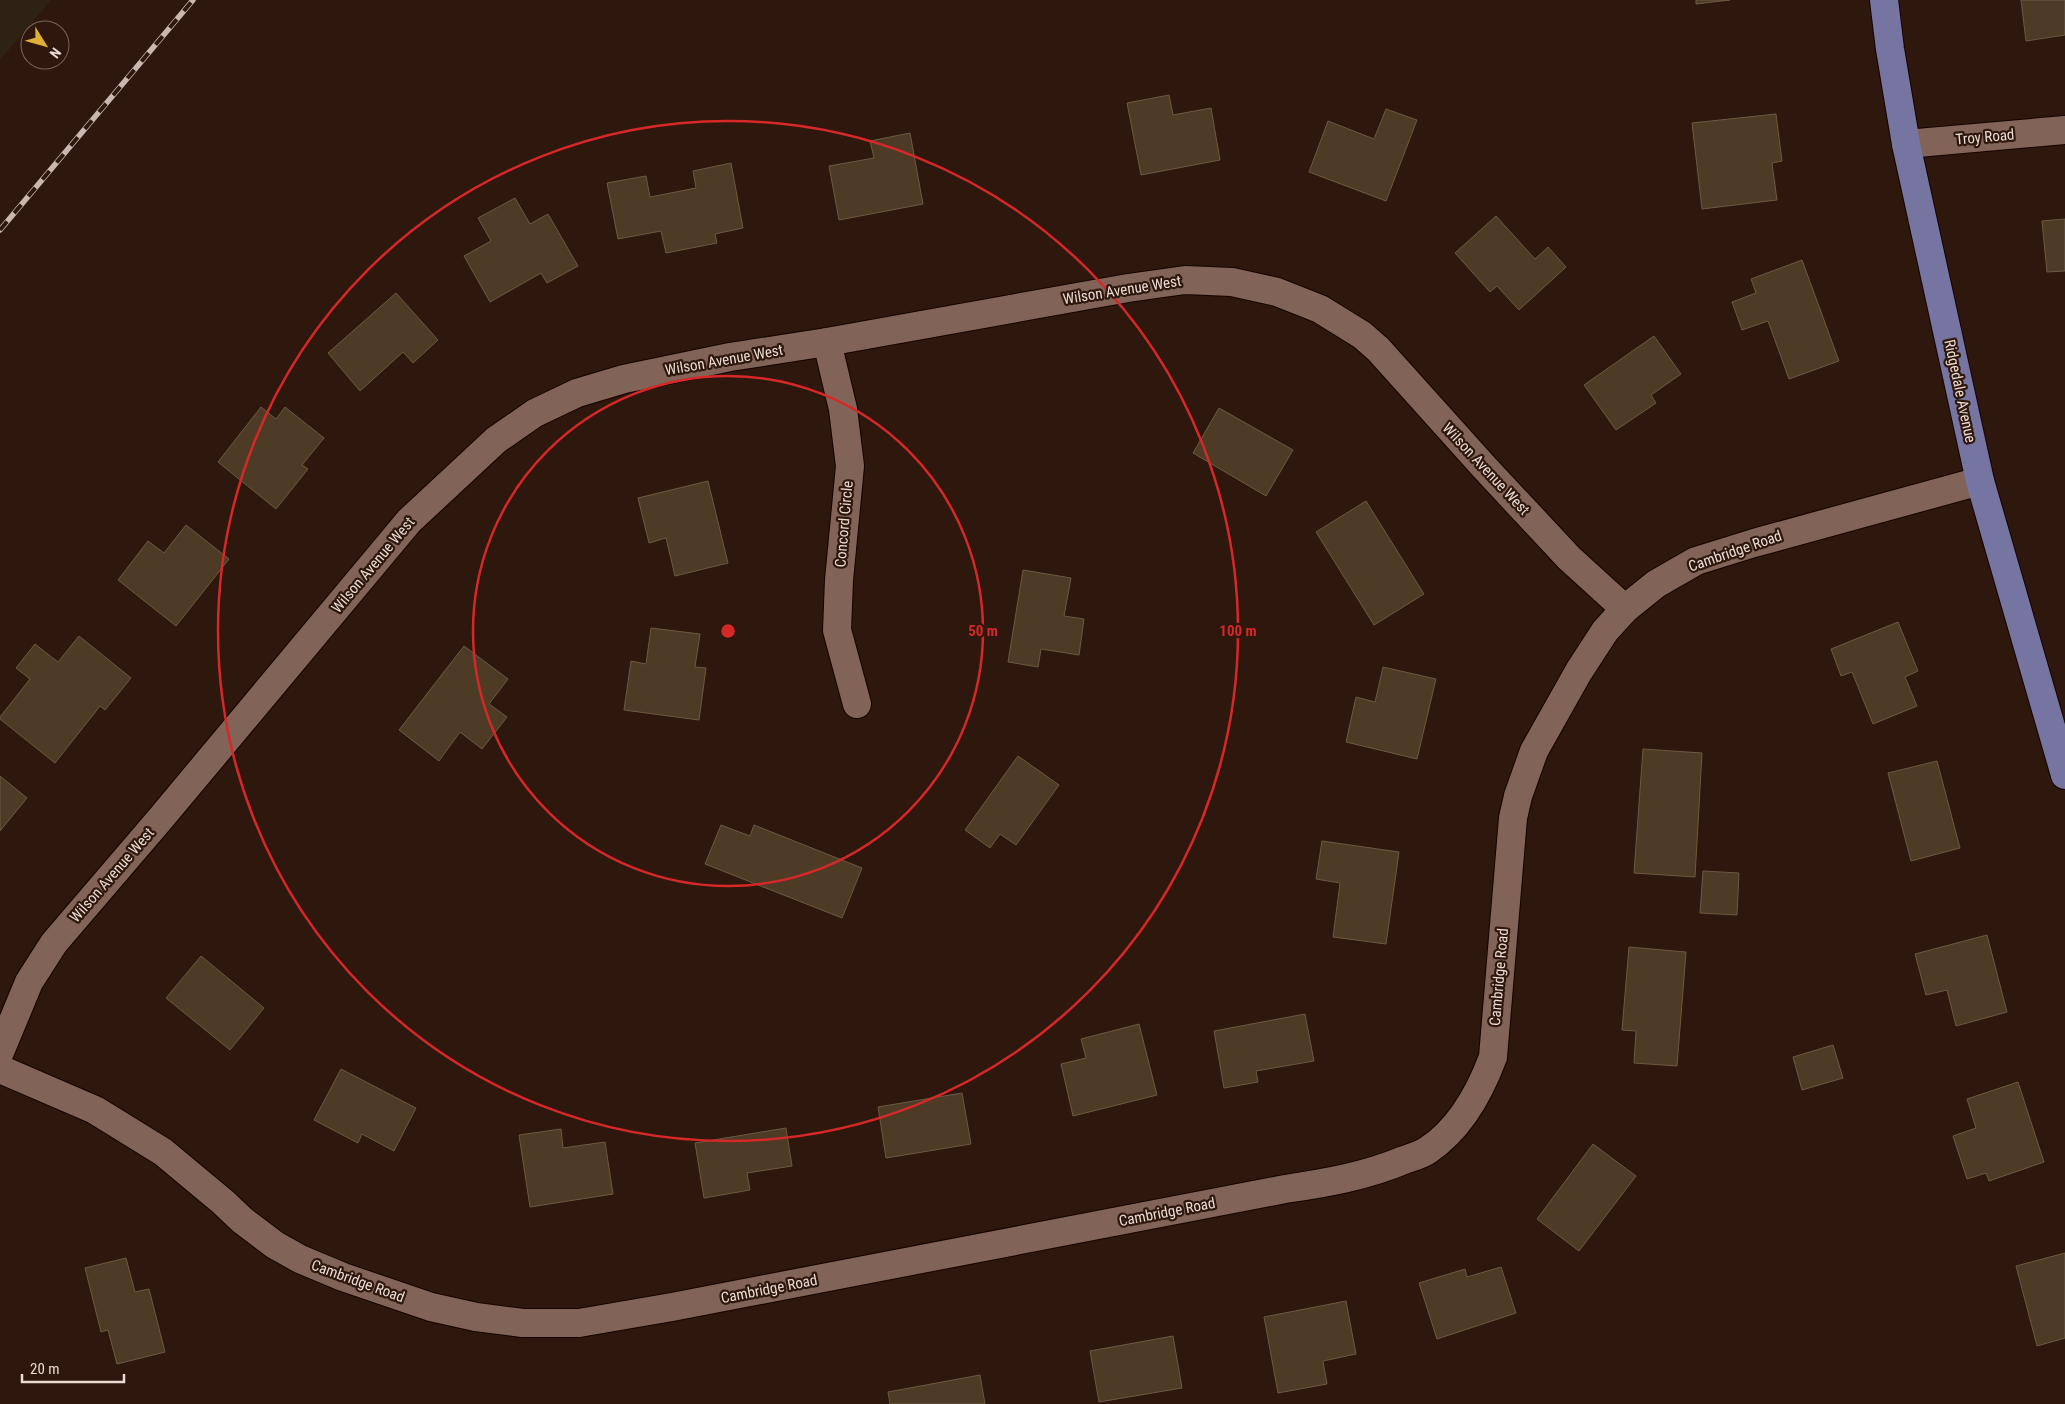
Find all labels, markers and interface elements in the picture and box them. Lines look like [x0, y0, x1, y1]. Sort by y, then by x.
north arrow [20, 20, 70, 70]
text: N [46, 45, 64, 61]
street label: Troy Road [1955, 125, 2015, 149]
street label: Wilson Avenue West [1062, 272, 1182, 308]
street label: Ridgedale Avenue [1940, 338, 1980, 444]
street label: Wilson Avenue West [664, 341, 784, 379]
street label: Wilson Avenue West [1439, 419, 1533, 519]
street label: Concord Circle [831, 480, 857, 568]
street label: Wilson Avenue West [328, 513, 418, 617]
street label: Cambridge Road [1686, 527, 1784, 575]
centre of rings [719, 622, 737, 640]
text: 50 m [968, 622, 998, 640]
text: 100 m [1219, 622, 1257, 640]
street label: Wilson Avenue West [66, 824, 158, 926]
street label: Cambridge Road [1486, 927, 1512, 1027]
street label: Cambridge Road [1117, 1194, 1217, 1230]
street label: Cambridge Road [309, 1256, 407, 1306]
street label: Cambridge Road [719, 1271, 819, 1307]
scale bar [22, 1352, 125, 1384]
text: 20 m [30, 1360, 60, 1378]

